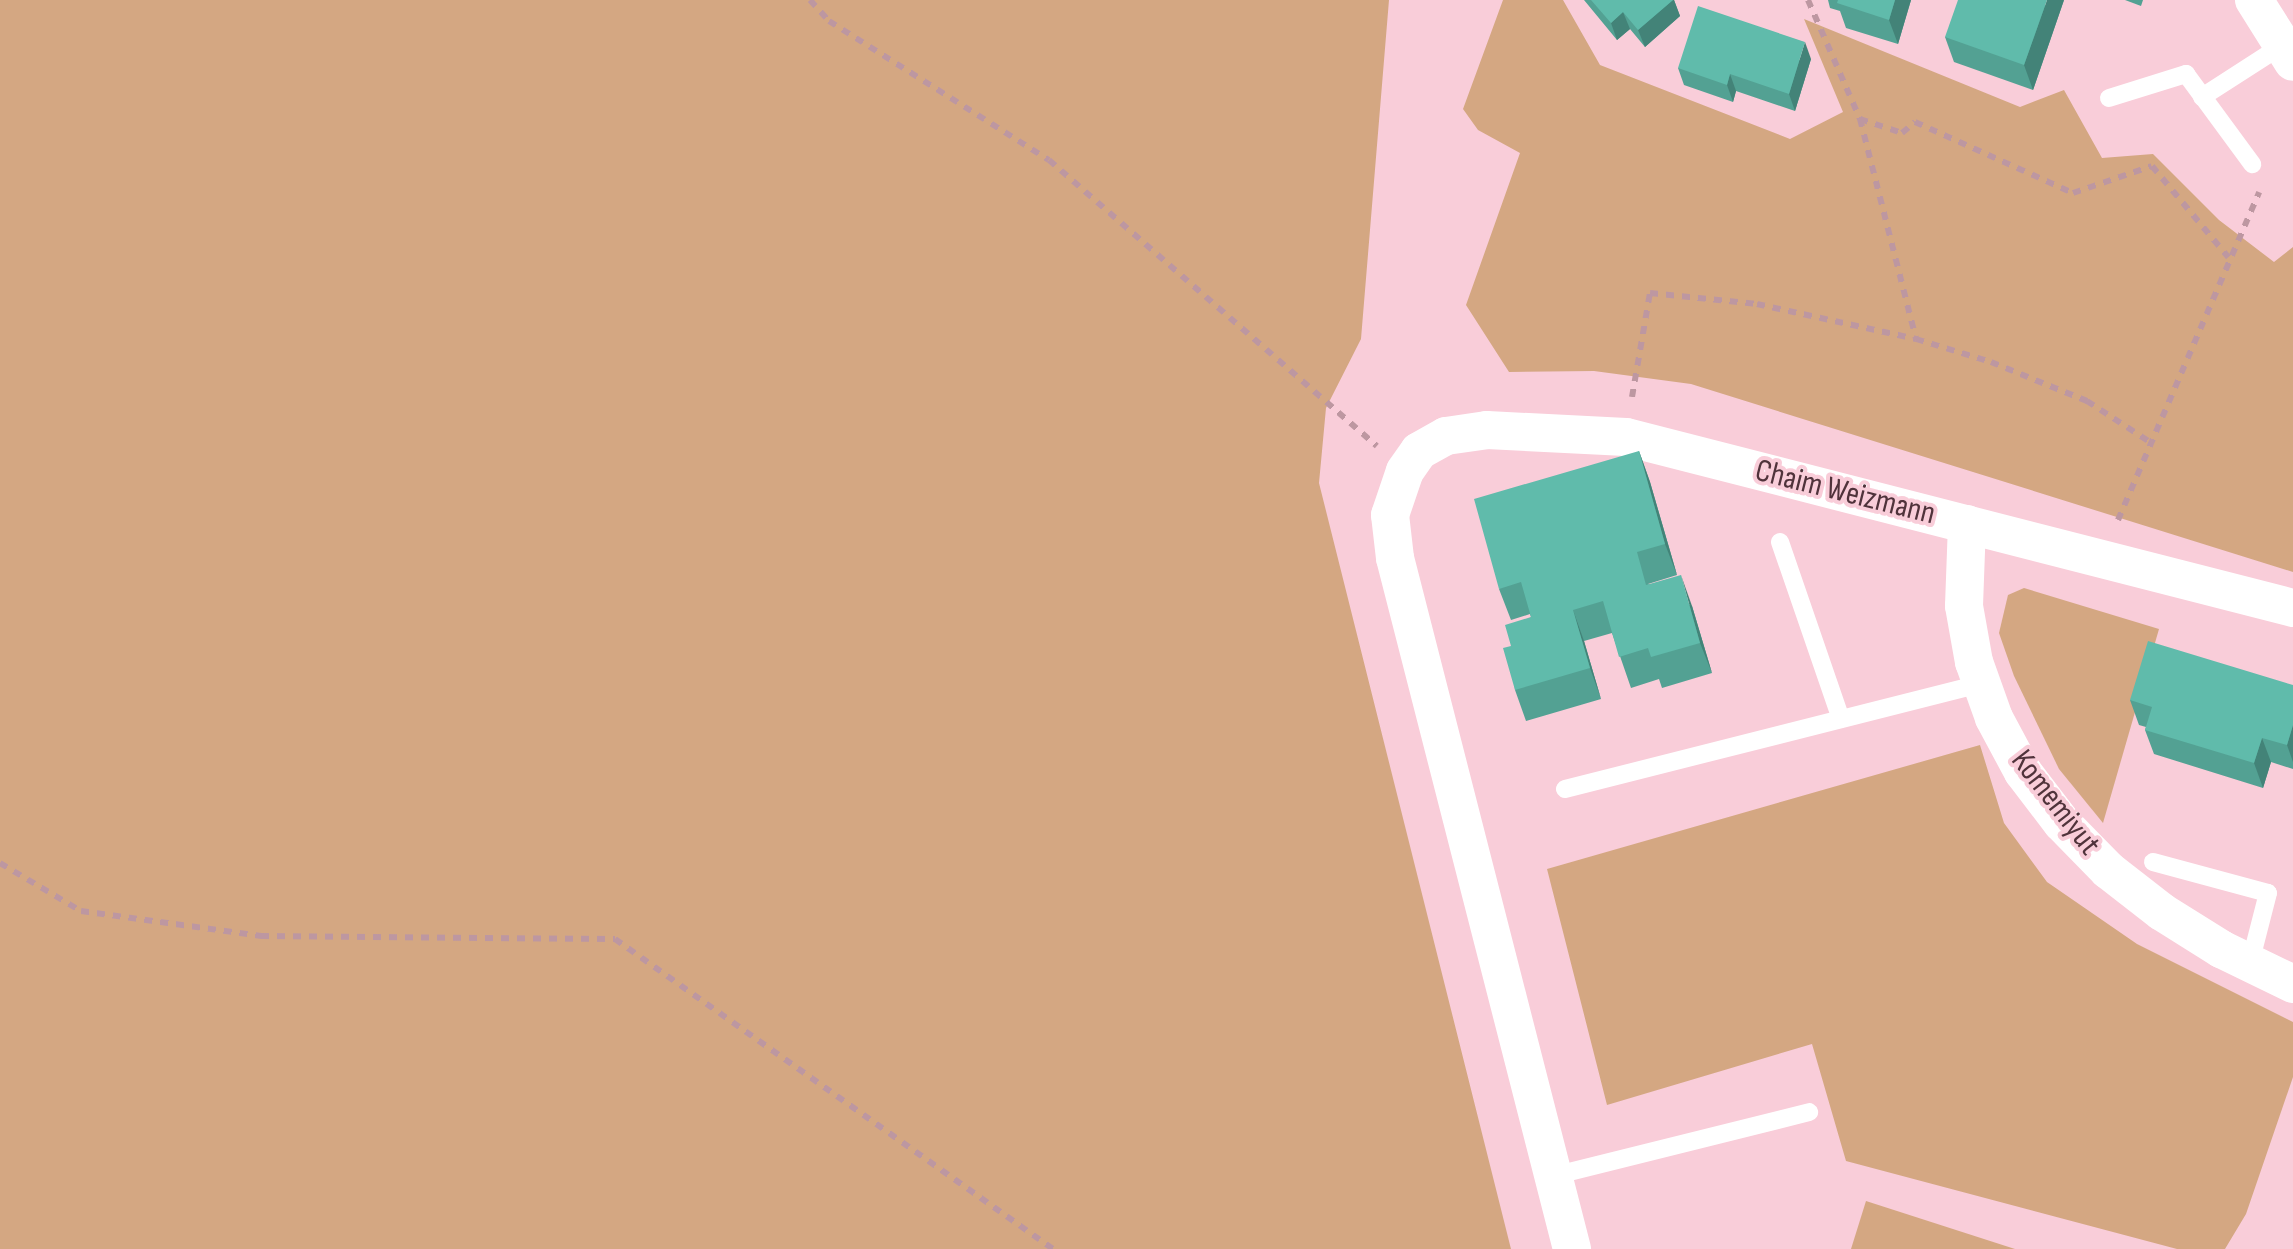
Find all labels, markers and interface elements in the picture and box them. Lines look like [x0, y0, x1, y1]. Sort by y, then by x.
street label: Chaim Weizmann [1751, 452, 1939, 534]
street label: Komemiyut [2002, 743, 2108, 863]

